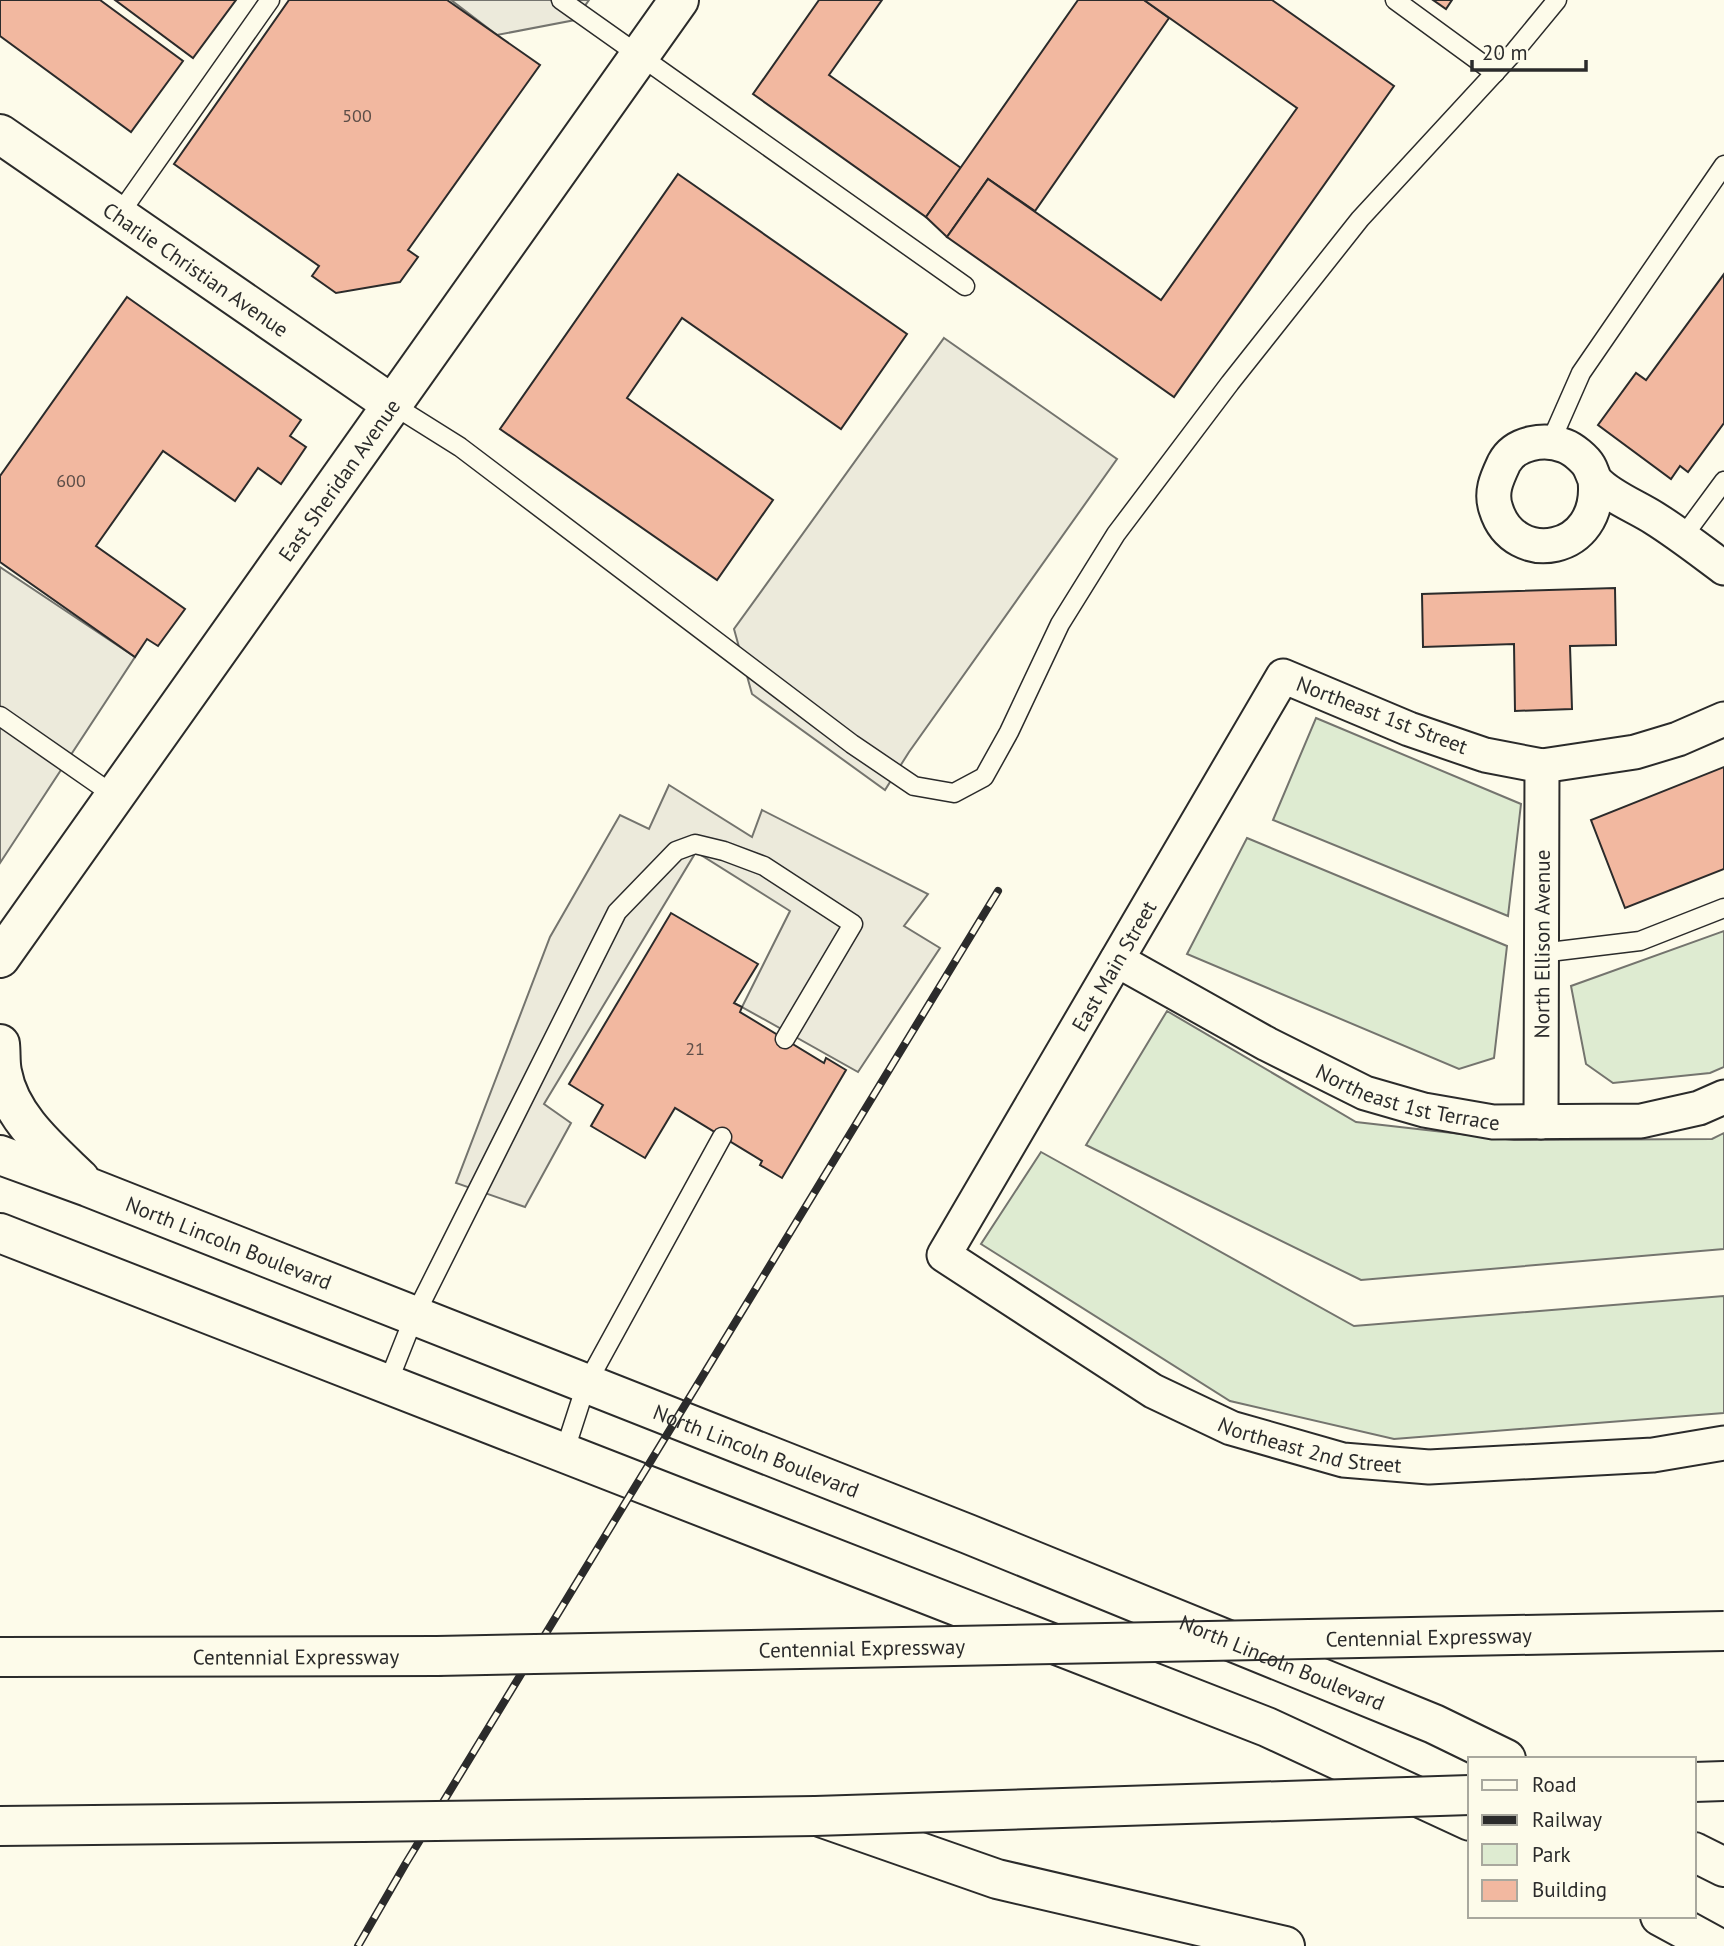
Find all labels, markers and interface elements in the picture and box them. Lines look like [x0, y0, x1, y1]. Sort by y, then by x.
scale bar [1472, 28, 1586, 72]
text: 20 m [1482, 39, 1528, 66]
house number: 500 [342, 104, 372, 127]
street label: Charlie Christian Avenue [98, 196, 294, 343]
street label: East Sheridan Avenue [272, 393, 406, 567]
house number: 600 [56, 469, 86, 492]
street label: Northeast 1st Street [1293, 670, 1471, 760]
street label: North Ellison Avenue [1528, 850, 1555, 1038]
street label: East Main Street [1066, 896, 1162, 1036]
house number: 21 [685, 1037, 705, 1060]
street label: Northeast 1st Terrace [1312, 1057, 1500, 1136]
street label: North Lincoln Boulevard [122, 1190, 336, 1295]
street label: North Lincoln Boulevard [649, 1398, 863, 1503]
street label: Northeast 2nd Street [1214, 1410, 1403, 1478]
street label: North Lincoln Boulevard [1176, 1608, 1389, 1716]
street label: Centennial Expressway [1325, 1621, 1532, 1652]
street label: Centennial Expressway [758, 1632, 966, 1663]
street label: Centennial Expressway [193, 1643, 399, 1670]
legend [1468, 1757, 1696, 1918]
text: Road [1532, 1771, 1576, 1798]
text: Railway [1532, 1806, 1602, 1833]
text: Park [1532, 1841, 1571, 1868]
text: Building [1532, 1876, 1607, 1903]

